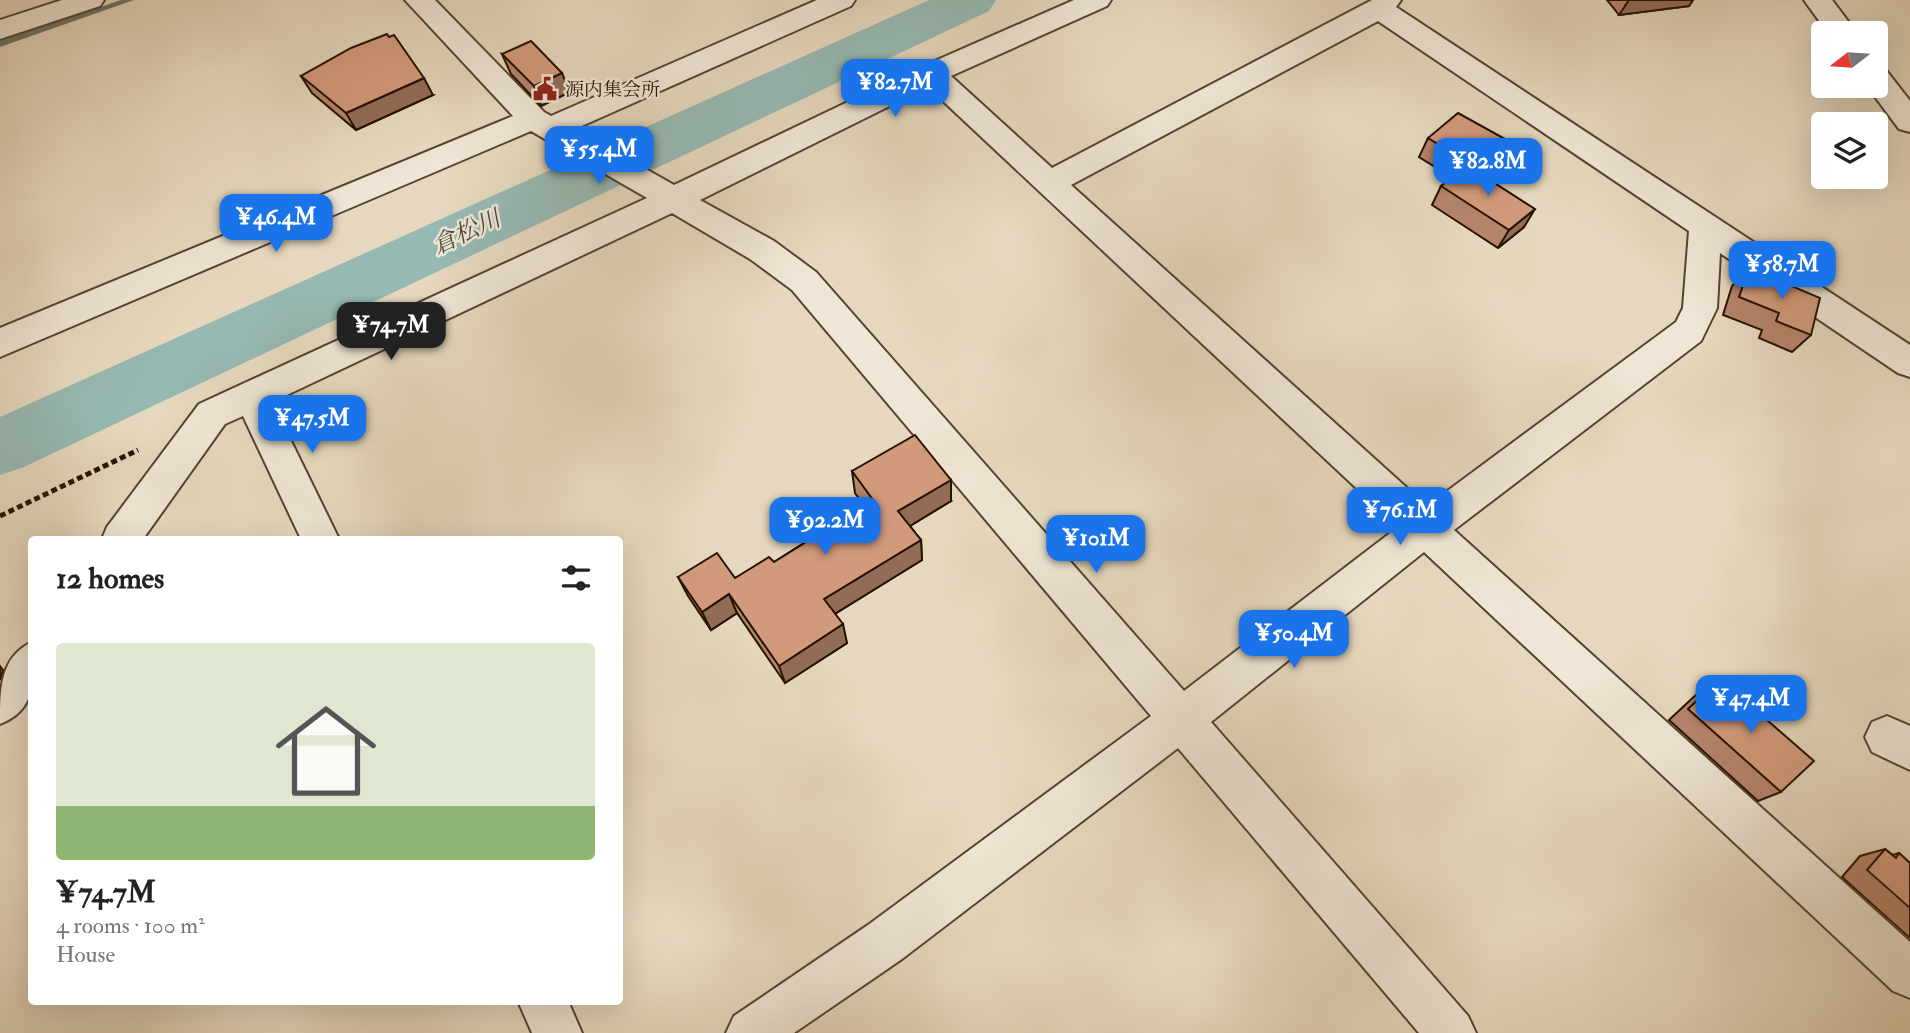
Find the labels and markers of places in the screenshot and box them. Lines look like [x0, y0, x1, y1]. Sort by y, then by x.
pin: ¥82.7M [838, 60, 952, 119]
public building icon: 源内集会所 [531, 75, 559, 103]
place label: 源内集会所 [565, 78, 660, 102]
pin: ¥55.4M [542, 127, 656, 186]
pin: ¥82.8M [1431, 138, 1545, 198]
pin: ¥46.4M [219, 194, 333, 254]
pin: ¥58.7M [1725, 242, 1839, 301]
pin: ¥74.7M [334, 302, 448, 362]
pin: ¥47.5M [255, 396, 369, 455]
pin: ¥76.1M [1343, 488, 1457, 547]
pin: ¥92.2M [768, 498, 882, 557]
pin: ¥101M [1047, 516, 1145, 575]
pin: ¥50.4M [1237, 610, 1351, 670]
pin: ¥47.4M [1694, 676, 1808, 735]

